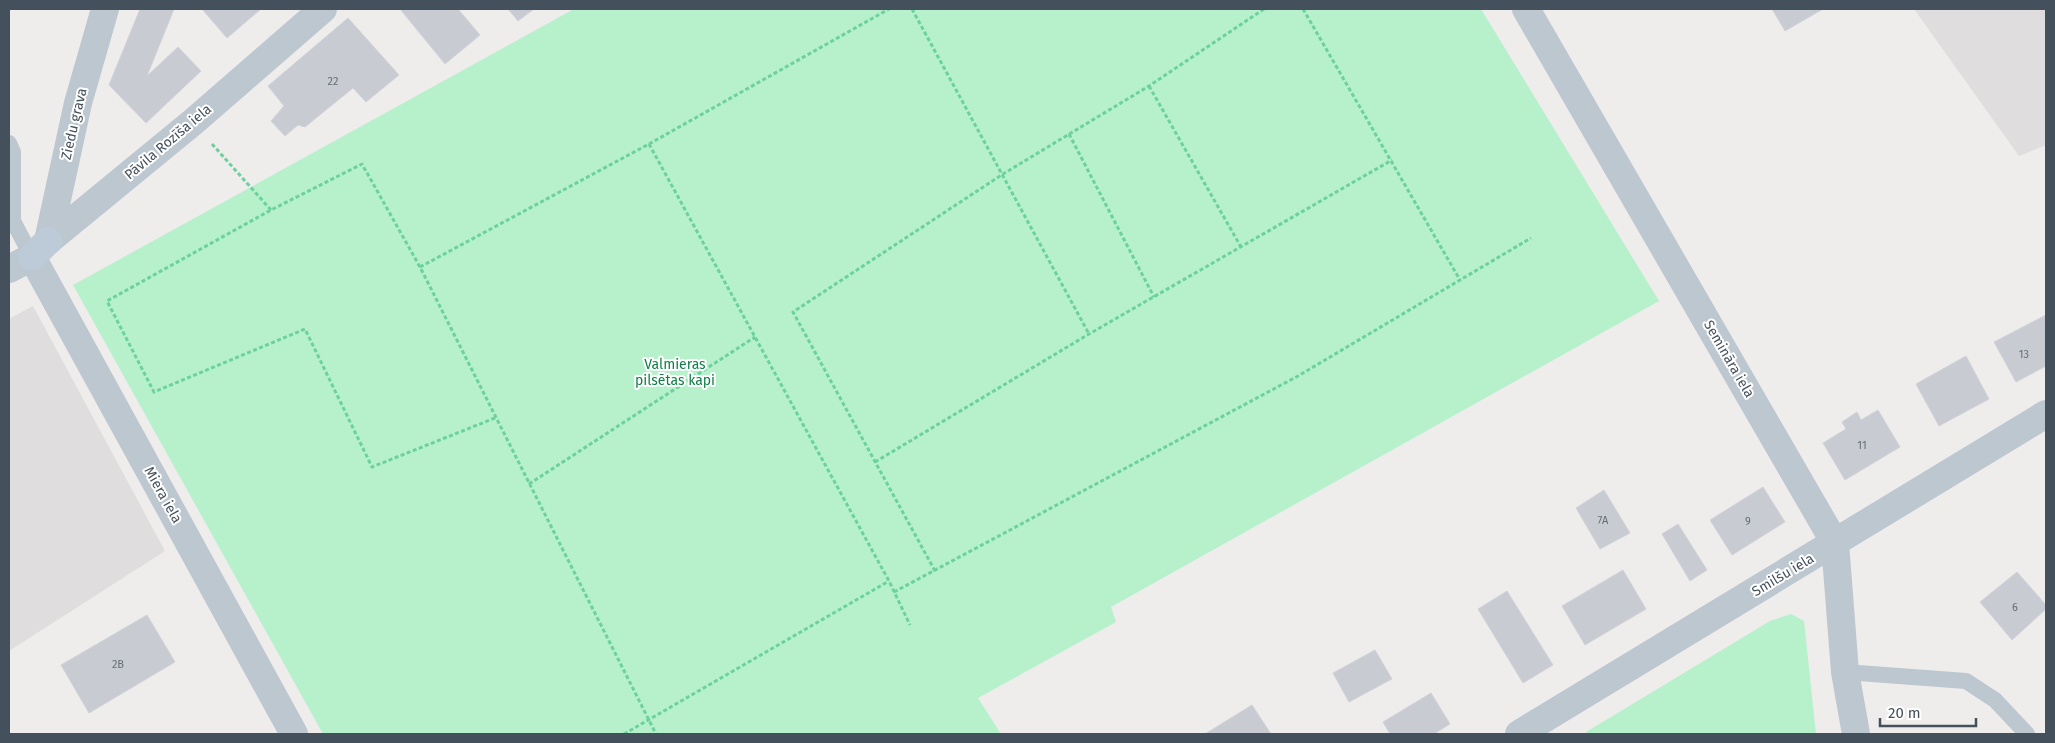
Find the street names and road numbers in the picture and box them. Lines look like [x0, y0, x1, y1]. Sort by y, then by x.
street label: Ziedu grava [58, 87, 90, 161]
street label: Pāvila Rozīša iela [121, 101, 215, 183]
street label: Semināra iela [1700, 317, 1758, 401]
street label: Miera iela [141, 464, 185, 526]
street label: Smilšu iela [1749, 550, 1817, 600]

